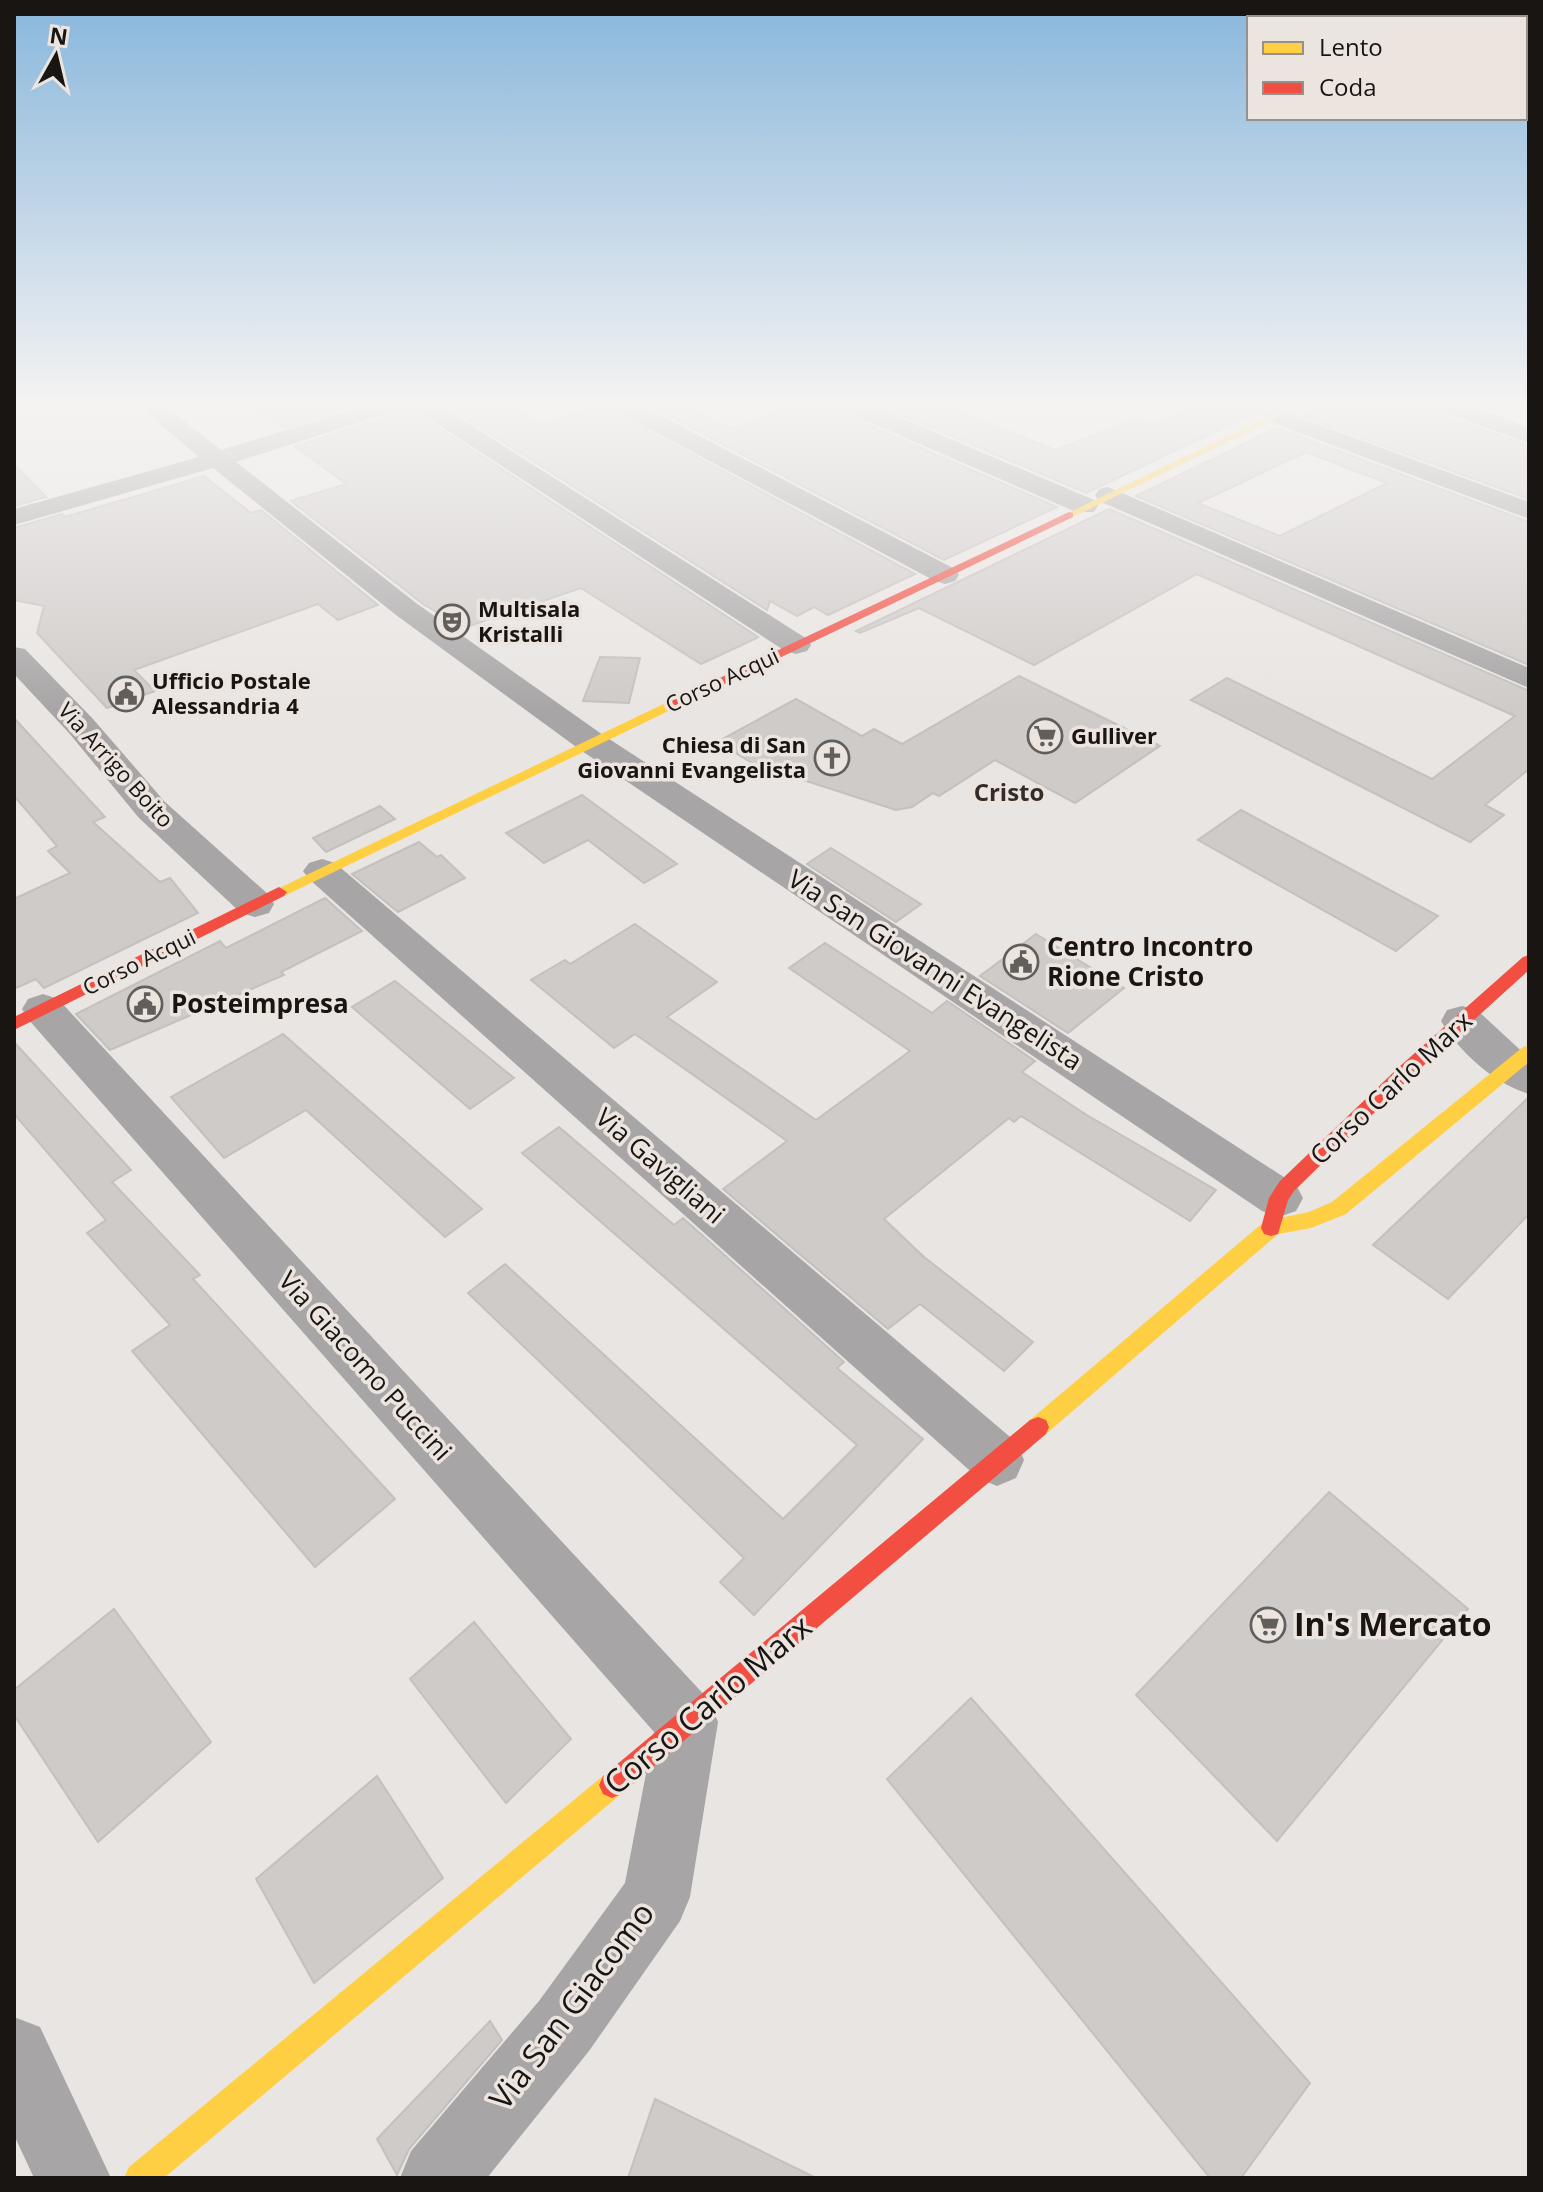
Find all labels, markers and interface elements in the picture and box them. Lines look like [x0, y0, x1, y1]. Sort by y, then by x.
north arrow [16, 16, 96, 96]
legend [1247, 16, 1527, 120]
text: N [48, 19, 70, 51]
text: Lento [1319, 30, 1383, 63]
text: Coda [1319, 70, 1377, 103]
place label: Multisala Kristalli [478, 593, 580, 648]
theatre icon: Multisala Kristalli [433, 603, 471, 641]
street label: Corso Acqui [660, 640, 783, 719]
place label: Ufficio Postale Alessandria 4 [152, 665, 311, 720]
public building icon: Ufficio Postale Alessandria 4 [107, 675, 145, 713]
street label: Via Arrigo Boito [52, 695, 181, 833]
supermarket icon: Gulliver [1026, 717, 1064, 755]
place label: Gulliver [1071, 720, 1157, 750]
place label: Chiesa di San Giovanni Evangelista [577, 729, 806, 784]
church icon: Chiesa di San Giovanni Evangelista [813, 739, 851, 777]
district label: Cristo [974, 775, 1044, 808]
street label: Via San Giovanni Evangelista [781, 860, 1090, 1078]
street label: Corso Acqui [77, 921, 200, 1001]
place label: Centro Incontro Rione Cristo [1047, 928, 1253, 994]
public building icon: Centro Incontro Rione Cristo [1002, 943, 1040, 981]
public building icon: Posteimpresa [126, 985, 164, 1023]
place label: Posteimpresa [171, 985, 349, 1021]
street label: Corso Carlo Marx [1301, 1002, 1480, 1172]
street label: Via Gavigliani [588, 1099, 733, 1231]
street label: Via Giacomo Puccini [271, 1263, 461, 1468]
place label: In's Mercato [1294, 1602, 1491, 1645]
street label: Corso Carlo Marx [594, 1604, 820, 1803]
supermarket icon: In's Mercato [1249, 1606, 1287, 1644]
street label: Via San Giacomo [479, 1893, 663, 2118]

